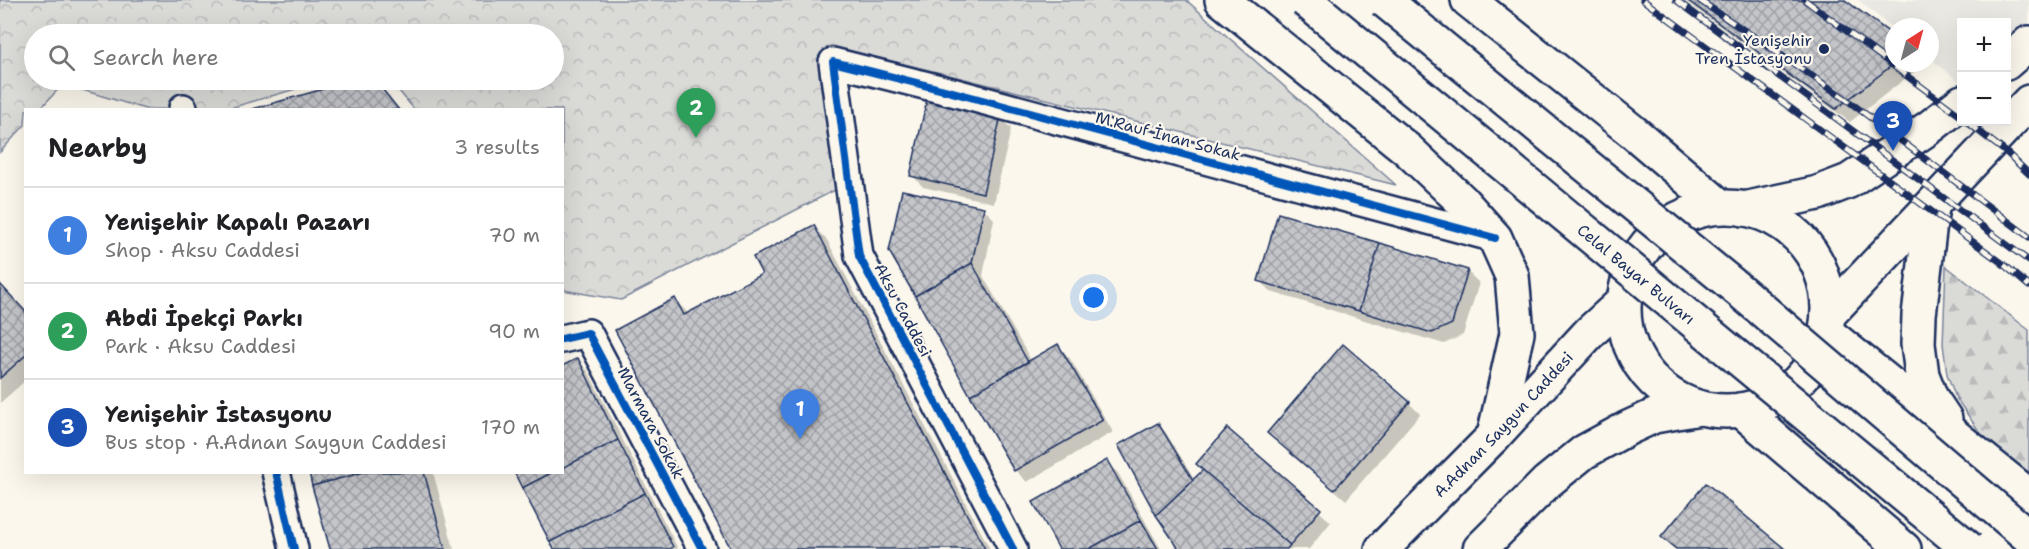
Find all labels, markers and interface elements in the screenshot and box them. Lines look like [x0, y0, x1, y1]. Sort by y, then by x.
north arrow [1885, 18, 1939, 72]
map controls [1957, 18, 2011, 126]
button: + [1957, 18, 2011, 72]
search box [24, 24, 564, 90]
place label: Yenişehir Tren İstasyonu [1695, 30, 1812, 69]
icon: search [45, 41, 78, 74]
marker: Yenişehir Tren İstasyonu [1817, 42, 1831, 56]
text: Search here [93, 43, 219, 72]
button: − [1957, 72, 2011, 126]
pin: 2 [676, 88, 716, 138]
pin: 3 [1874, 102, 1912, 151]
street label: M.Rauf İnan Sokak [1093, 107, 1243, 165]
text: Nearby [48, 130, 147, 165]
text: 3 results [454, 134, 540, 160]
text: Yenişehir Kapalı Pazarı [105, 208, 370, 237]
street label: Celal Bayar Bulvarı [1573, 219, 1700, 329]
text: 1 [63, 222, 72, 248]
text: 70 m [488, 222, 540, 248]
text: Shop · Aksu Caddesi [105, 237, 300, 263]
street label: Aksu Caddesi [869, 259, 937, 361]
your location [1079, 283, 1108, 312]
text: Abdi İpekçi Parkı [105, 304, 303, 333]
text: 2 [61, 318, 75, 344]
text: 90 m [488, 318, 540, 344]
text: Park · Aksu Caddesi [105, 333, 296, 359]
street label: A.Adnan Saygun Caddesi [1429, 347, 1577, 502]
street label: Marmara Sokak [613, 364, 689, 482]
pin: 1 [780, 390, 820, 439]
text: Yenişehir İstasyonu [105, 400, 332, 429]
text: 3 [61, 414, 75, 440]
text: 170 m [481, 414, 540, 440]
text: Bus stop · A.Adnan Saygun Caddesi [105, 429, 447, 455]

